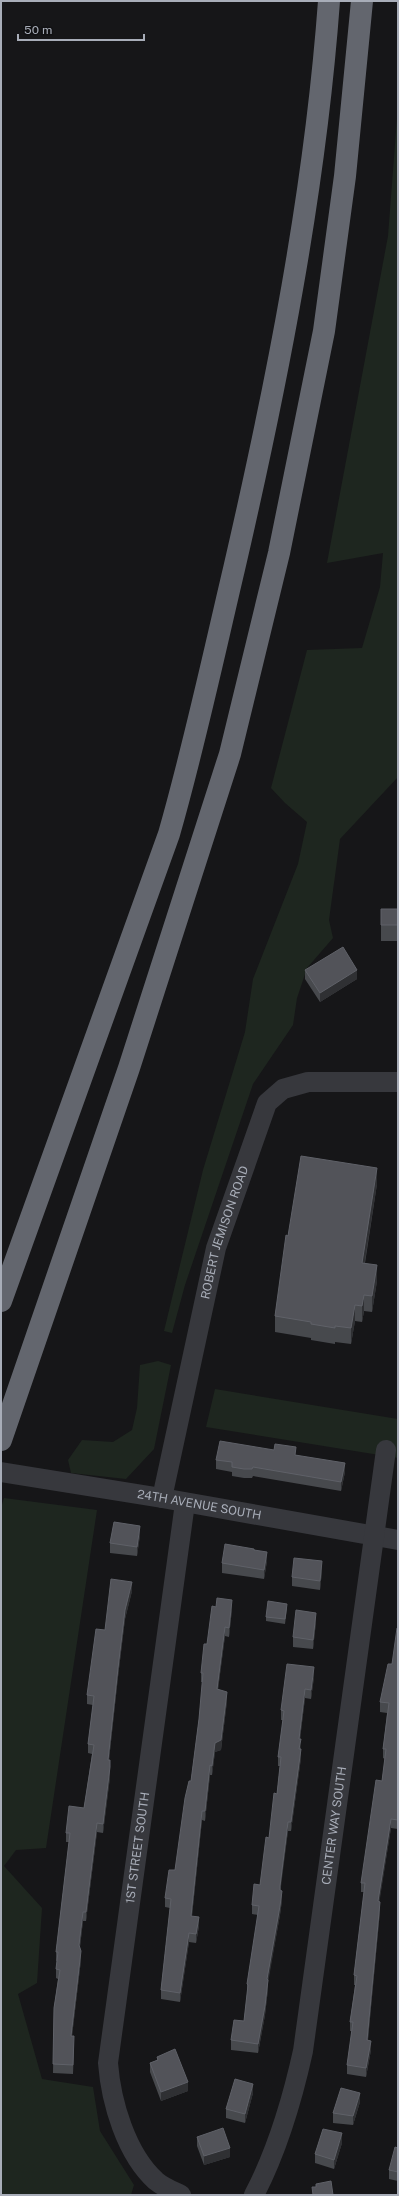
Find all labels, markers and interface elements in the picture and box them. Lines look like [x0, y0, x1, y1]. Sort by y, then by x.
scale bar [18, 16, 144, 42]
text: 50 m [24, 23, 52, 37]
street label: ROBERT JEMISON ROAD [198, 1164, 251, 1300]
street label: 24TH AVENUE SOUTH [136, 1487, 262, 1523]
street label: CENTER WAY SOUTH [319, 1766, 349, 1886]
street label: 1ST STREET SOUTH [123, 1791, 152, 1904]

